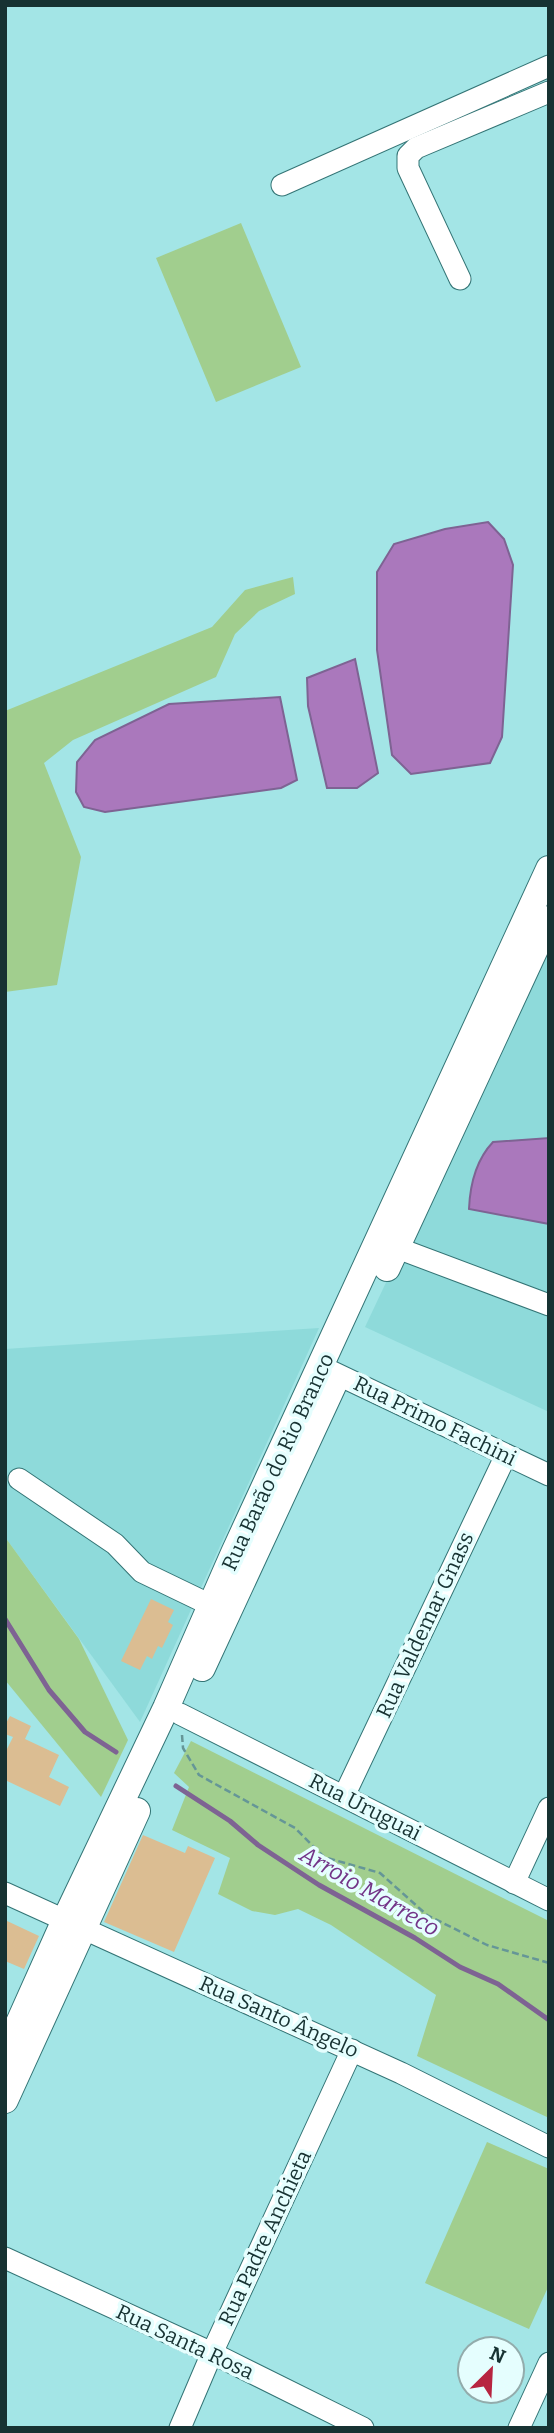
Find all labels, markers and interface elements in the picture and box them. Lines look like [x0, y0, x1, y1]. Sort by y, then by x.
street label: Rua Barão do Rio Branco [216, 1349, 340, 1575]
street label: Rua Primo Fachini [349, 1370, 521, 1472]
street label: Rua Valdemar Gnass [371, 1528, 479, 1722]
street label: Rua Uruguai [304, 1768, 426, 1846]
water label: Arroio Marreco [294, 1839, 445, 1942]
street label: Rua Santo Ângelo [195, 1970, 363, 2064]
street label: Rua Padre Anchieta [213, 2146, 317, 2330]
street label: Rua Santa Rosa [112, 2299, 259, 2386]
north arrow [456, 2335, 526, 2405]
text: N [486, 2341, 509, 2369]

